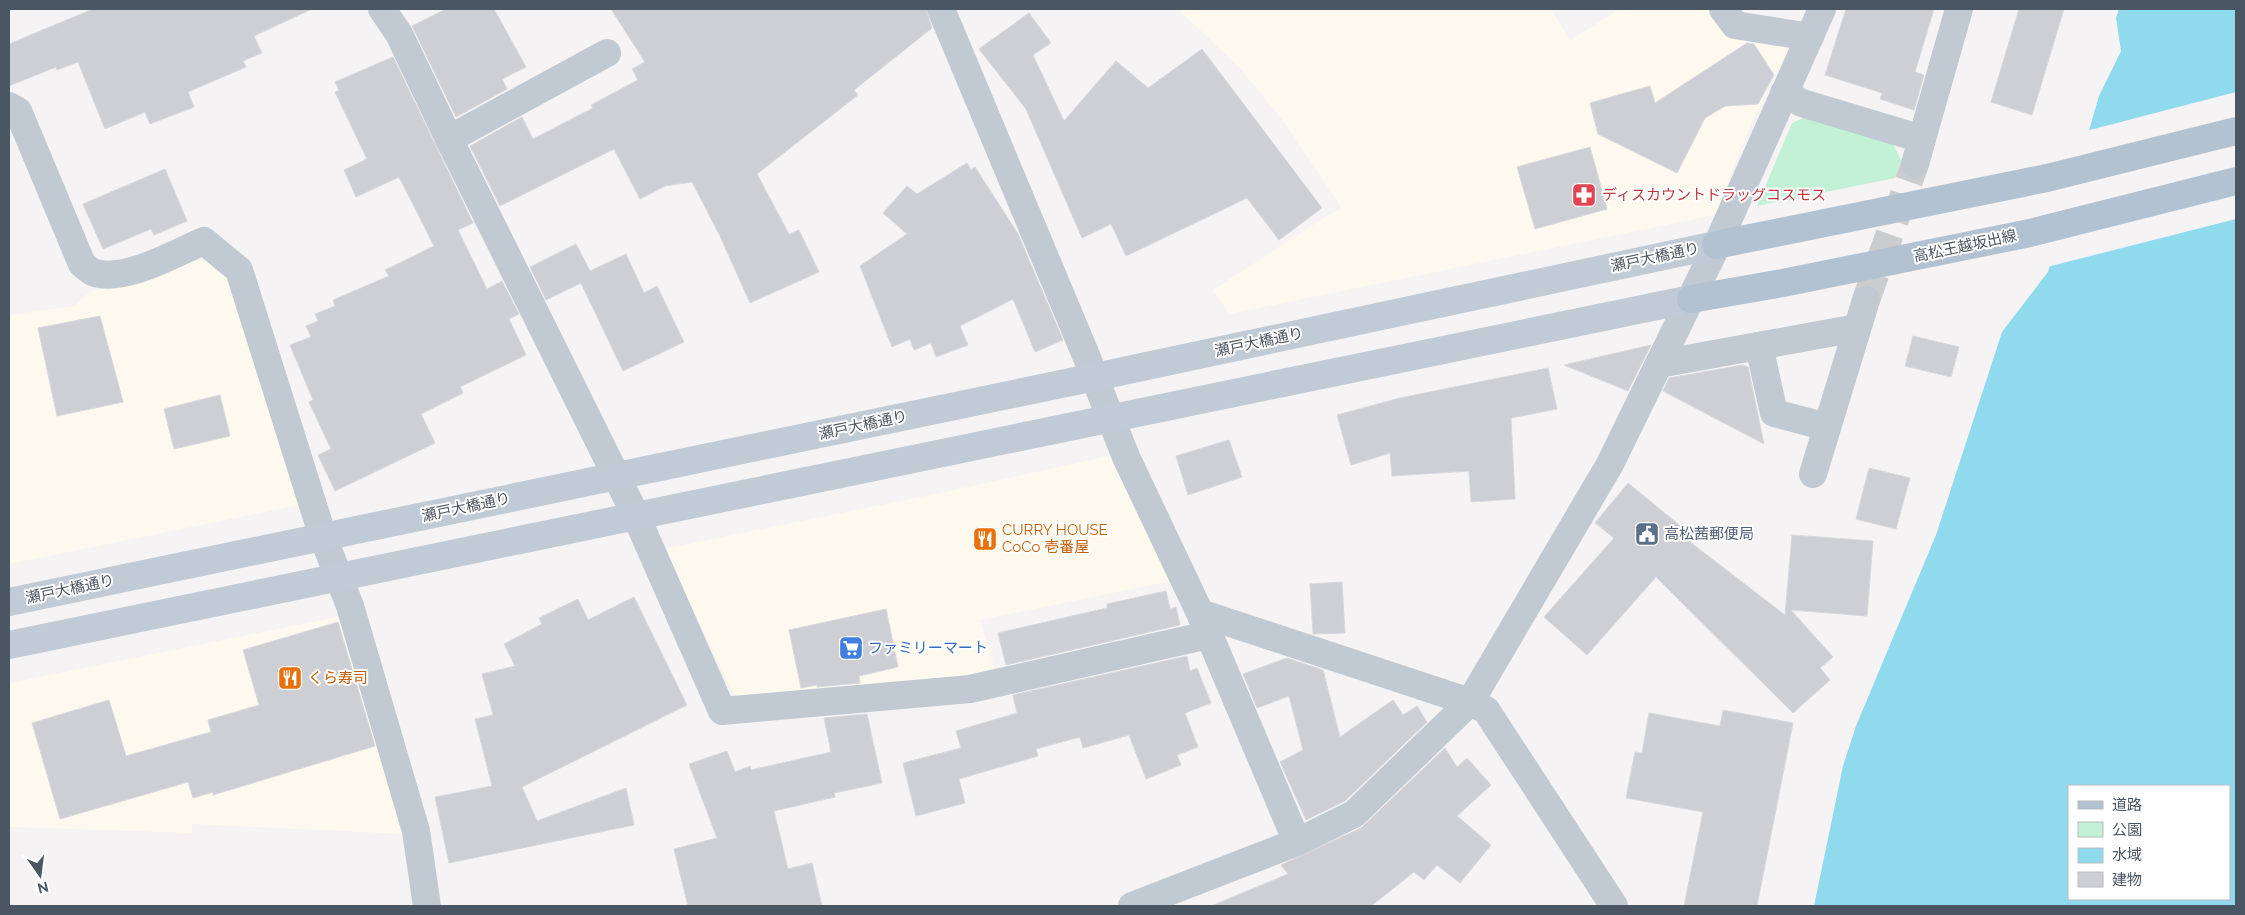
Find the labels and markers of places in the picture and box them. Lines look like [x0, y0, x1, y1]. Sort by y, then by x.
pharmacy icon: ディスカウントドラッグコスモス [1571, 182, 1597, 208]
place label: ディスカウントドラッグコスモス [1602, 186, 1826, 204]
place label: CURRY HOUSE CoCo 壱番屋 [1002, 521, 1108, 556]
public building icon: 高松茜郵便局 [1634, 521, 1660, 547]
place label: 高松茜郵便局 [1664, 525, 1754, 543]
restaurant icon: CURRY HOUSE CoCo 壱番屋 [972, 526, 998, 552]
supermarket icon: ファミリーマート [838, 635, 864, 661]
place label: ファミリーマート [868, 639, 988, 657]
restaurant icon: くら寿司 [277, 665, 303, 691]
place label: くら寿司 [308, 669, 368, 687]

